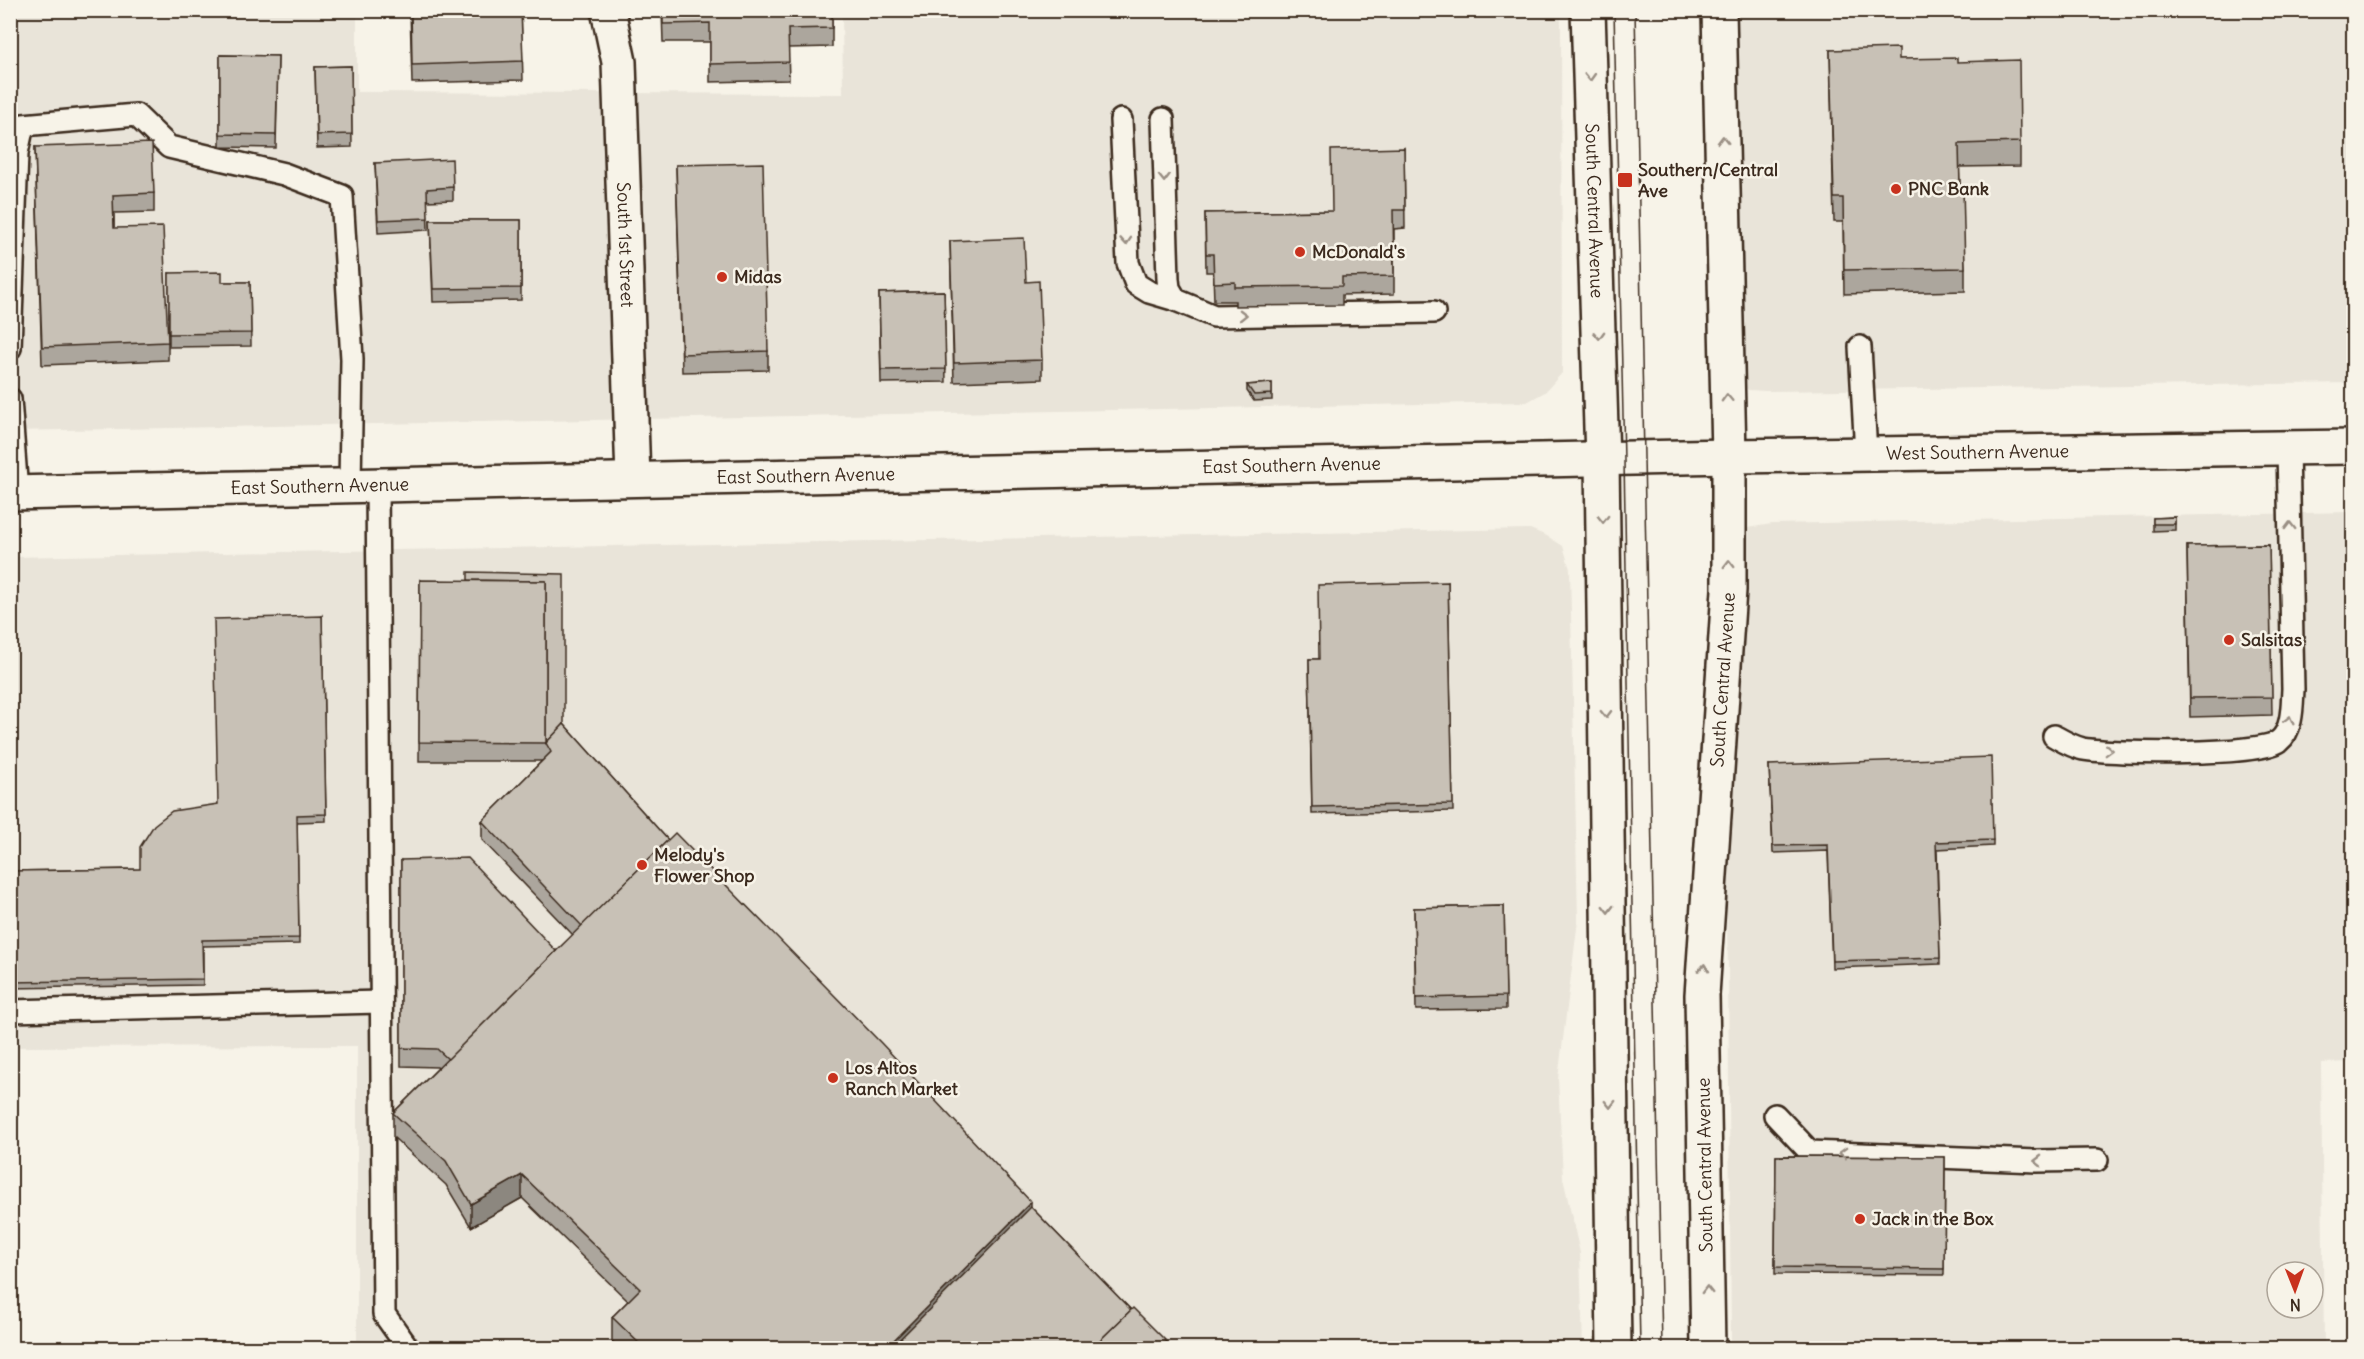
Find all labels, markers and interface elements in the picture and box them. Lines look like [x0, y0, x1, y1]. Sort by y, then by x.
one-way arrow [1584, 72, 1597, 81]
street label: South Central Avenue [1581, 123, 1609, 299]
one-way arrow [1717, 136, 1729, 145]
place label: Southern/Central Ave [1638, 158, 1778, 202]
marker: Southern/Central Ave [1616, 171, 1634, 189]
one-way arrow [1158, 173, 1170, 182]
place label: PNC Bank [1908, 177, 1989, 200]
street label: South 1st Street [612, 182, 639, 308]
marker: PNC Bank [1889, 182, 1903, 196]
one-way arrow [1119, 237, 1132, 246]
place label: McDonald's [1312, 240, 1405, 263]
marker: McDonald's [1293, 245, 1307, 259]
place label: Midas [734, 265, 782, 288]
marker: Midas [715, 270, 729, 284]
one-way arrow [1239, 309, 1248, 321]
one-way arrow [1593, 330, 1606, 339]
one-way arrow [1720, 394, 1733, 403]
street label: West Southern Avenue [1886, 439, 2069, 465]
street label: East Southern Avenue [1202, 451, 1381, 478]
street label: East Southern Avenue [716, 462, 895, 489]
street label: East Southern Avenue [230, 472, 409, 499]
one-way arrow [1597, 514, 1610, 523]
one-way arrow [2284, 521, 2296, 530]
one-way arrow [1723, 559, 1735, 568]
street label: South Central Avenue [1705, 592, 1740, 768]
place label: Salsitas [2241, 628, 2302, 651]
marker: Salsitas [2222, 633, 2236, 647]
one-way arrow [1600, 709, 1612, 718]
one-way arrow [2281, 715, 2294, 725]
one-way arrow [2105, 744, 2114, 757]
place label: Melody's Flower Shop [654, 843, 755, 887]
marker: Melody's Flower Shop [635, 858, 649, 872]
one-way arrow [1602, 904, 1614, 913]
one-way arrow [1697, 963, 1710, 972]
place label: Los Altos Ranch Market [845, 1056, 959, 1100]
marker: Los Altos Ranch Market [826, 1071, 840, 1085]
street label: South Central Avenue [1691, 1077, 1718, 1253]
one-way arrow [1604, 1099, 1616, 1108]
one-way arrow [1839, 1146, 1848, 1159]
one-way arrow [2034, 1154, 2043, 1167]
place label: Jack in the Box [1872, 1207, 1994, 1230]
marker: Jack in the Box [1853, 1212, 1867, 1226]
north arrow [2265, 1260, 2325, 1320]
one-way arrow [1701, 1286, 1713, 1295]
text: N [2290, 1295, 2301, 1315]

